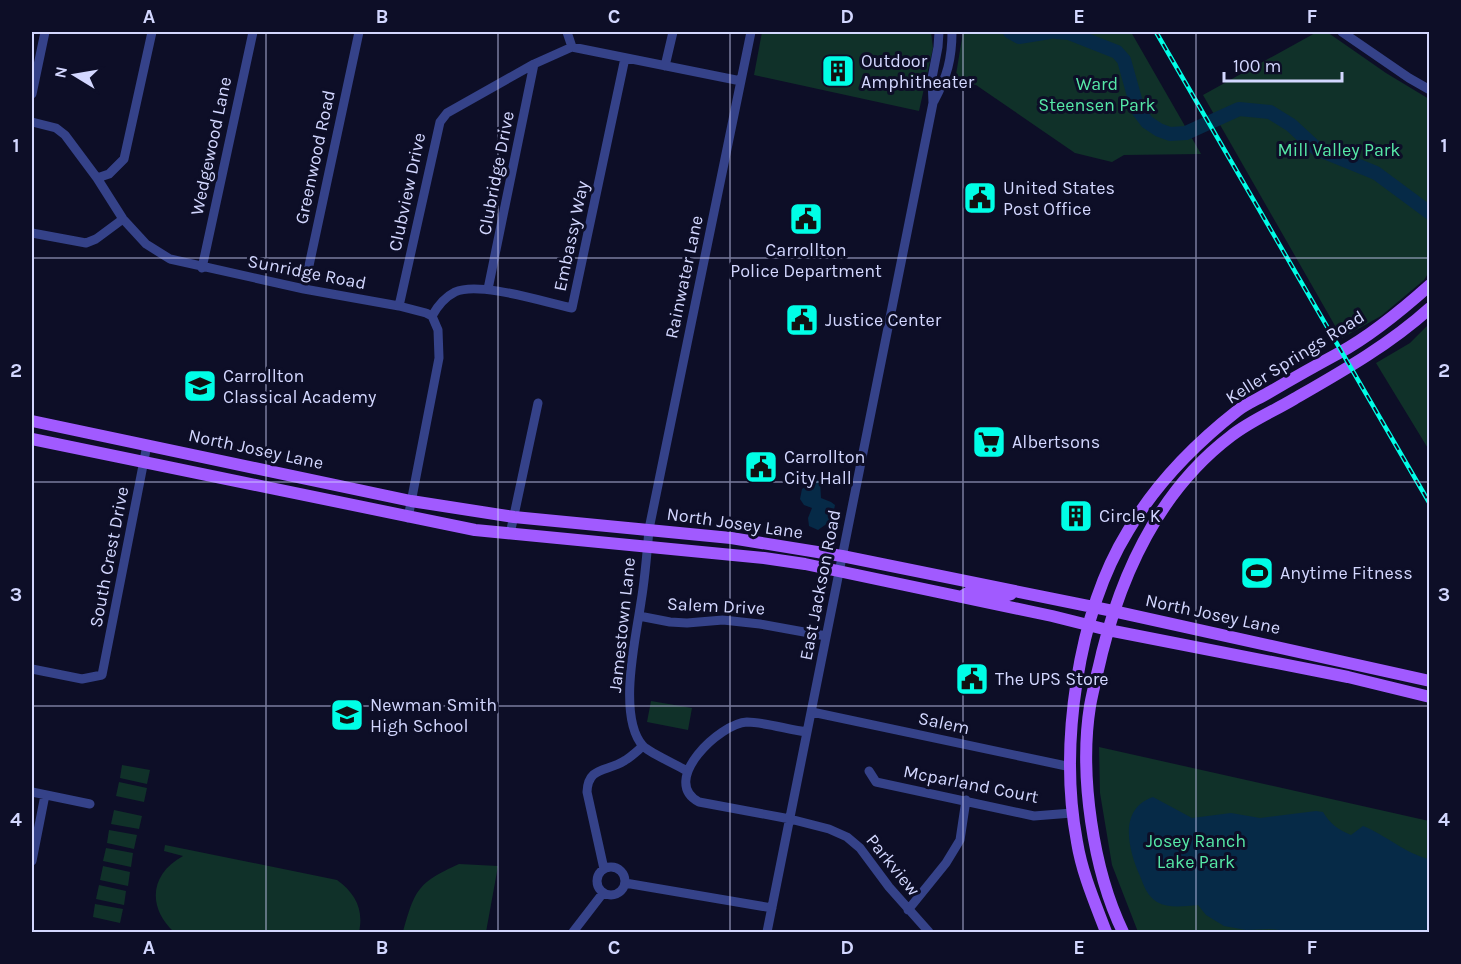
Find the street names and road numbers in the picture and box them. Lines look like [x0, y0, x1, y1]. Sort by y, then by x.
street label: Wedgewood Lane [186, 75, 236, 217]
street label: Greenwood Road [290, 88, 340, 226]
street label: Clubridge Drive [473, 109, 519, 237]
street label: Clubview Drive [384, 131, 430, 253]
street label: Embassy Way [549, 178, 594, 293]
street label: Rainwater Lane [660, 213, 708, 341]
street label: Sunridge Road [246, 250, 368, 294]
street label: Keller Springs Road [1221, 305, 1369, 409]
street label: North Josey Lane [186, 424, 326, 474]
street label: South Crest Drive [85, 485, 133, 629]
street label: North Josey Lane [665, 503, 805, 543]
street label: East Jackson Road [795, 508, 845, 662]
street label: Jamestown Lane [604, 556, 640, 694]
street label: North Josey Lane [1143, 589, 1283, 639]
street label: Salem Drive [666, 592, 766, 620]
street label: Salem [916, 707, 972, 739]
street label: Mcparland Court [902, 760, 1041, 808]
street label: Parkview [861, 830, 925, 900]

